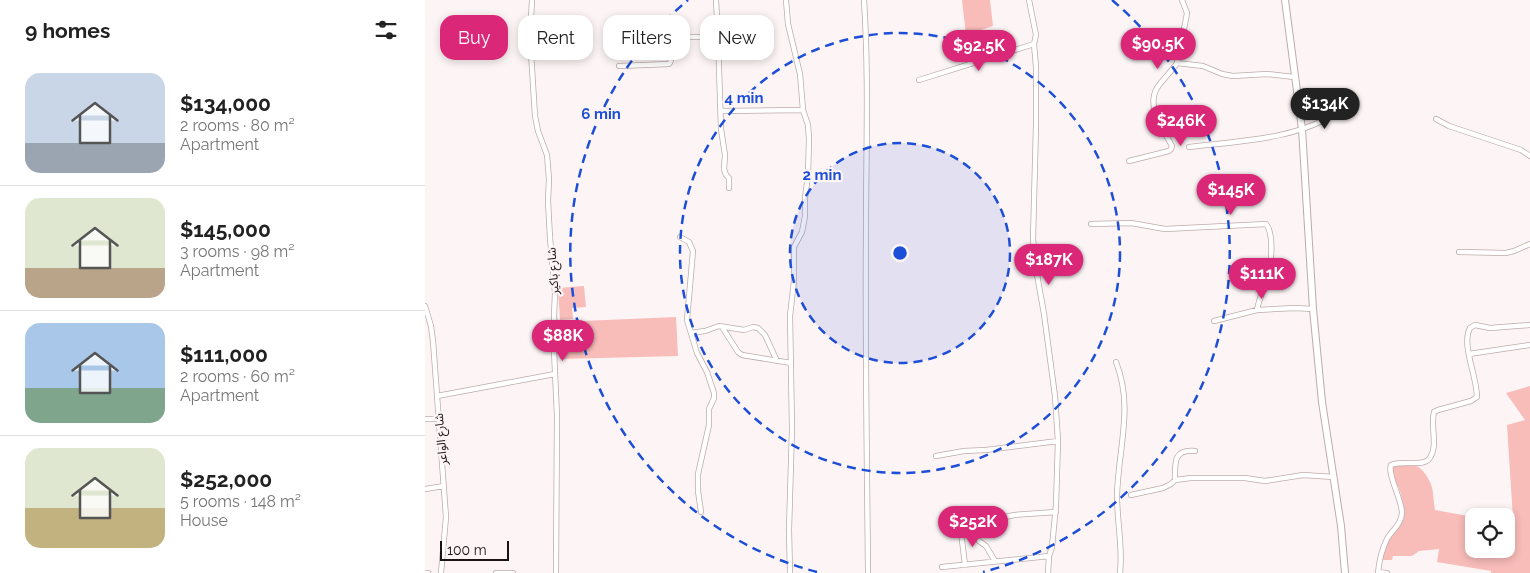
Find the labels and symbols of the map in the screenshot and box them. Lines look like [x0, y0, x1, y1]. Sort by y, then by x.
pin: $90.5K [1117, 28, 1199, 70]
pin: $92.5K [938, 30, 1020, 72]
pin: $134K [1290, 88, 1360, 130]
text: 4 min [724, 89, 764, 107]
pin: $246K [1146, 104, 1216, 147]
text: 6 min [581, 105, 621, 123]
text: 2 min [803, 166, 841, 184]
pin: $145K [1196, 174, 1266, 216]
centre of rings [891, 244, 909, 262]
pin: $187K [1014, 244, 1084, 286]
street label: شارع باكير [544, 247, 564, 296]
pin: $111K [1227, 258, 1297, 300]
pin: $88K [533, 320, 593, 362]
street label: شارع الواعر [432, 412, 452, 466]
pin: $252K [938, 506, 1008, 548]
scale bar [440, 538, 509, 561]

